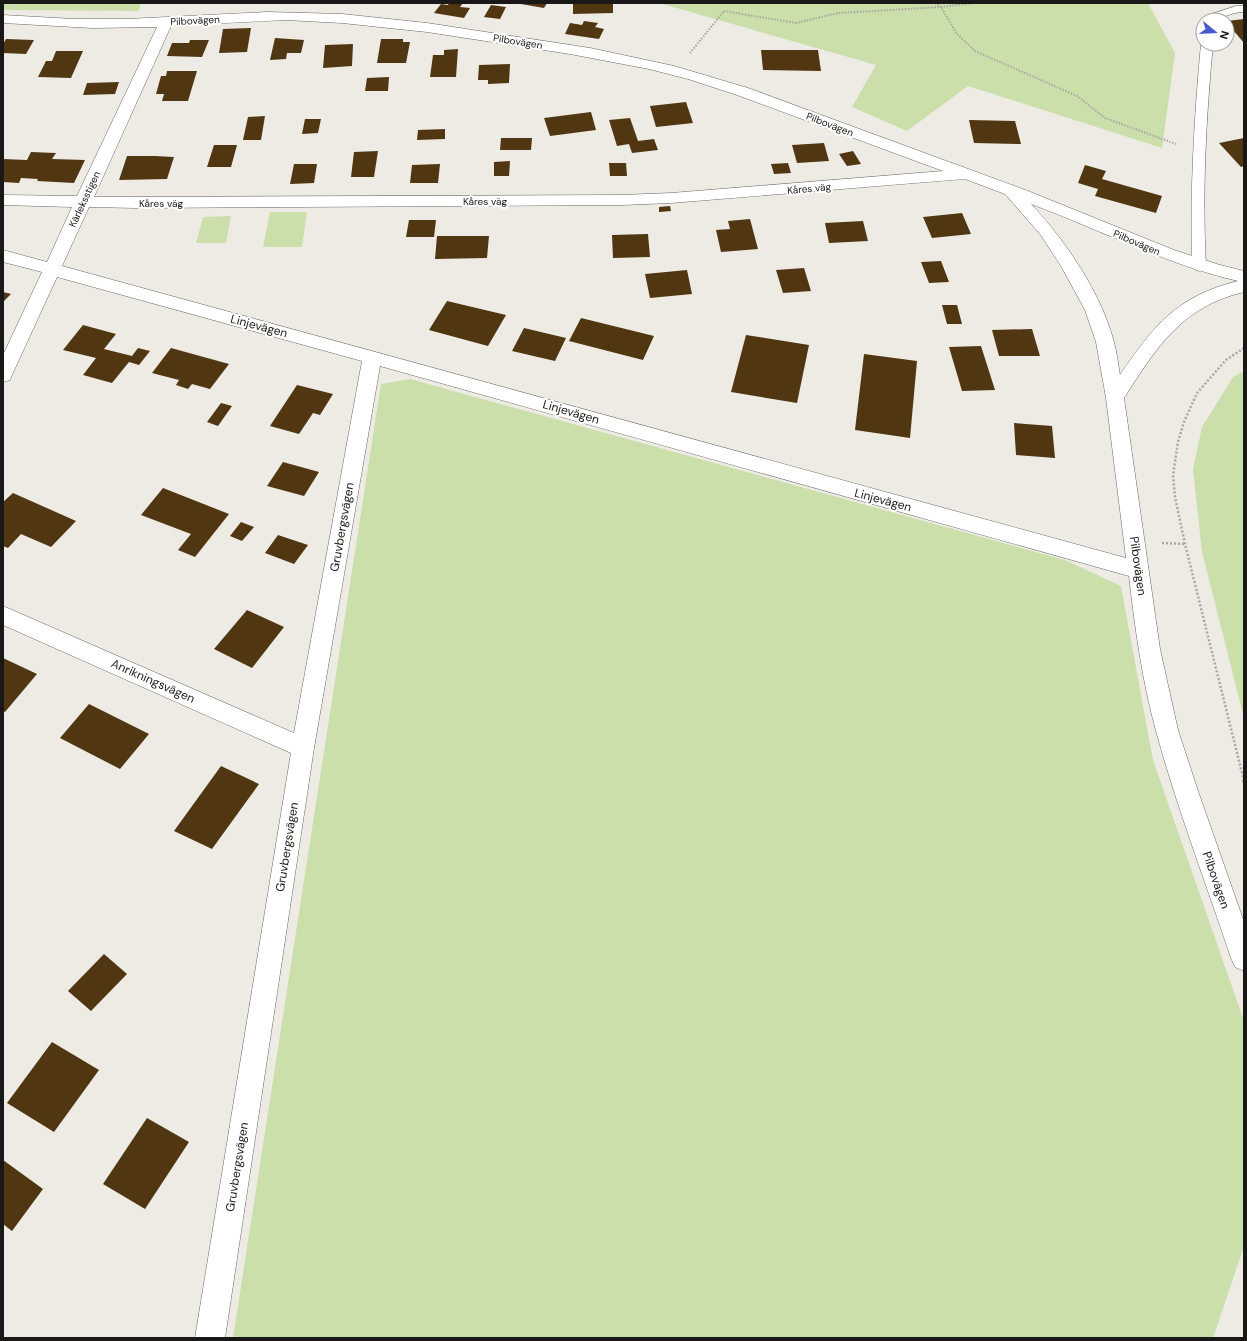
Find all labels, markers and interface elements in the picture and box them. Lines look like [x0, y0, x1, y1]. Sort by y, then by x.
north arrow [1195, 12, 1235, 52]
street label: Pilbovägen [170, 13, 220, 28]
text: N [1217, 29, 1232, 41]
street label: Pilbovägen [492, 31, 544, 52]
street label: Pilbovägen [804, 110, 856, 140]
street label: Kärleksstigen [66, 169, 103, 229]
street label: Kåres väg [787, 180, 832, 197]
street label: Kåres väg [463, 195, 507, 208]
street label: Kåres väg [139, 197, 183, 210]
street label: Pilbovägen [1111, 227, 1162, 258]
street label: Linjevägen [229, 311, 289, 341]
street label: Linjevägen [541, 396, 601, 428]
street label: Gruvbergsvägen [326, 481, 358, 573]
street label: Linjevägen [853, 485, 913, 515]
street label: Pilbovägen [1126, 535, 1150, 597]
street label: Anrikningsvägen [109, 655, 197, 707]
street label: Gruvbergsvägen [272, 801, 302, 893]
street label: Pilbovägen [1199, 849, 1233, 911]
street label: Gruvbergsvägen [222, 1121, 252, 1213]

